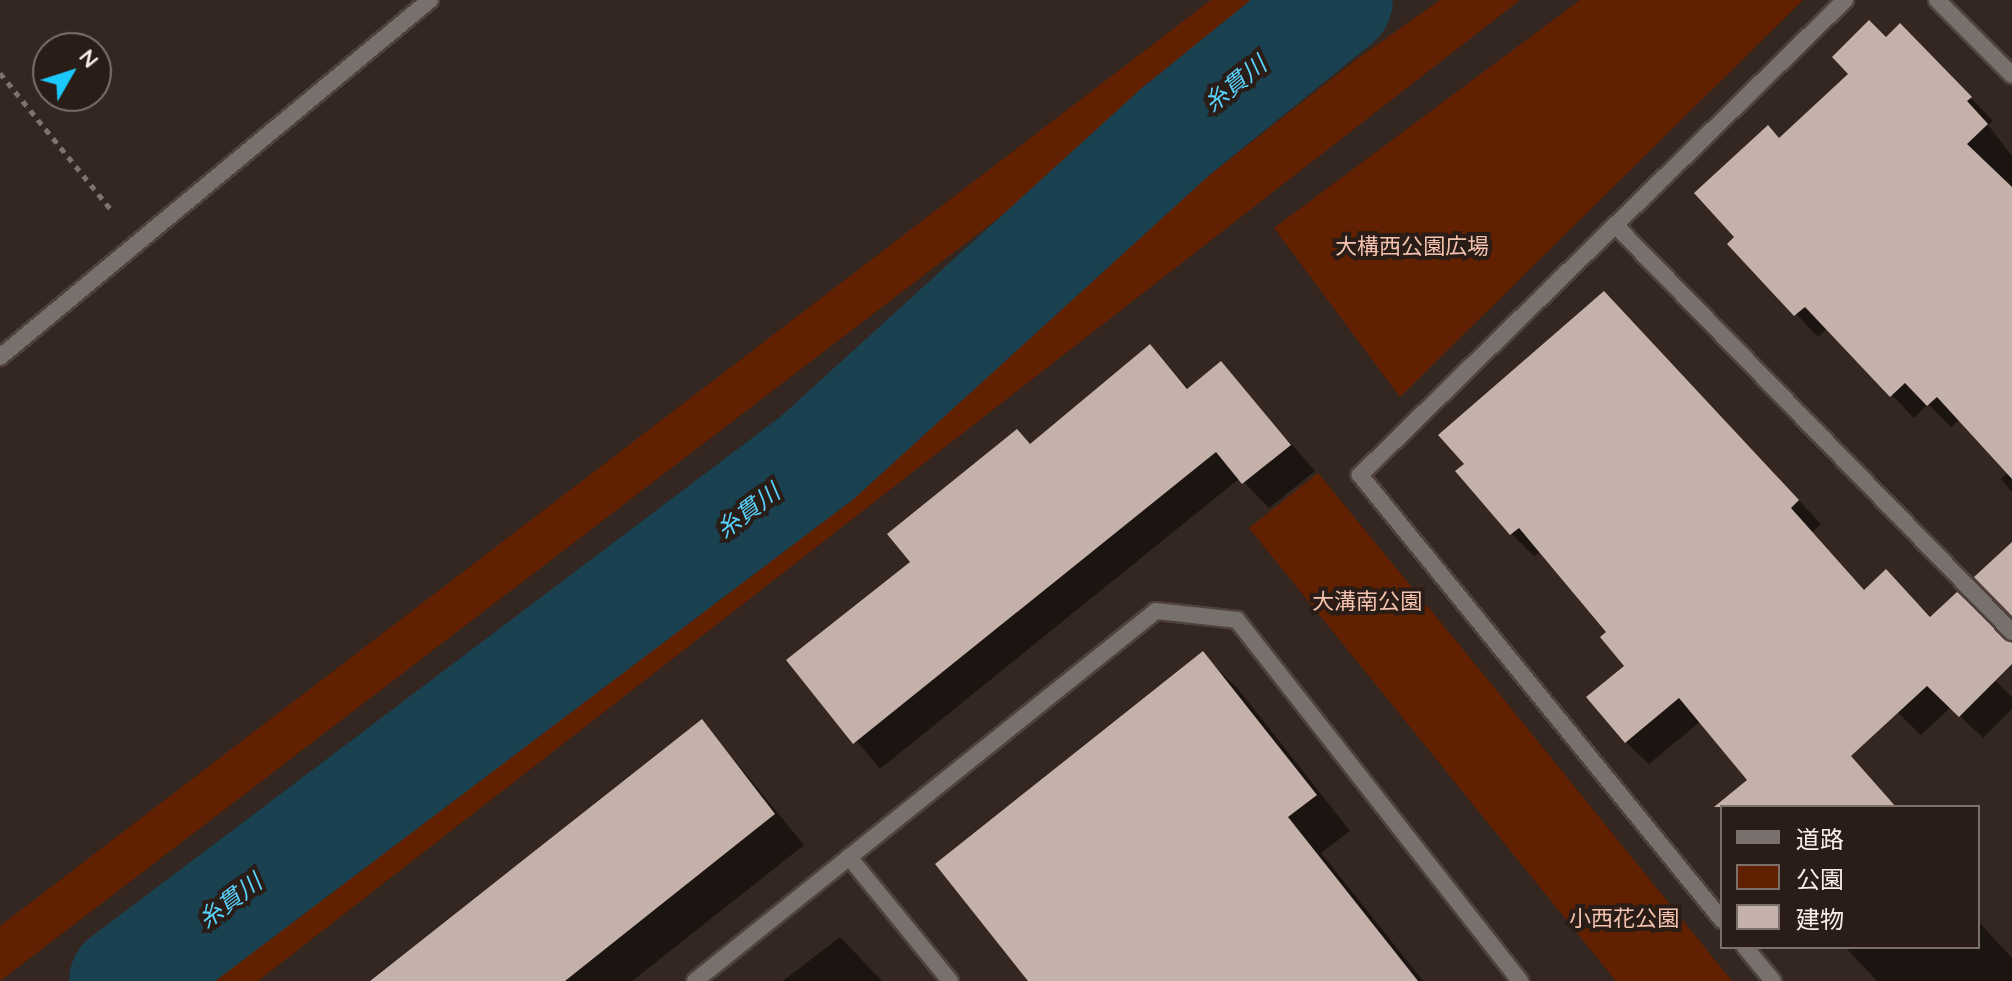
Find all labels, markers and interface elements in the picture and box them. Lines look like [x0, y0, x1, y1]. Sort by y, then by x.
north arrow [32, 32, 112, 112]
text: N [73, 43, 105, 73]
water label: 糸貫川 [1198, 50, 1272, 118]
park label: 大構西公園広場 [1335, 234, 1489, 260]
water label: 糸貫川 [711, 478, 785, 544]
park label: 大溝南公園 [1312, 589, 1422, 615]
legend [1720, 805, 1980, 949]
text: 道路 [1796, 824, 1844, 854]
text: 公園 [1796, 864, 1844, 894]
water label: 糸貫川 [193, 868, 267, 934]
text: 建物 [1796, 904, 1844, 934]
park label: 小西花公園 [1569, 906, 1679, 932]

